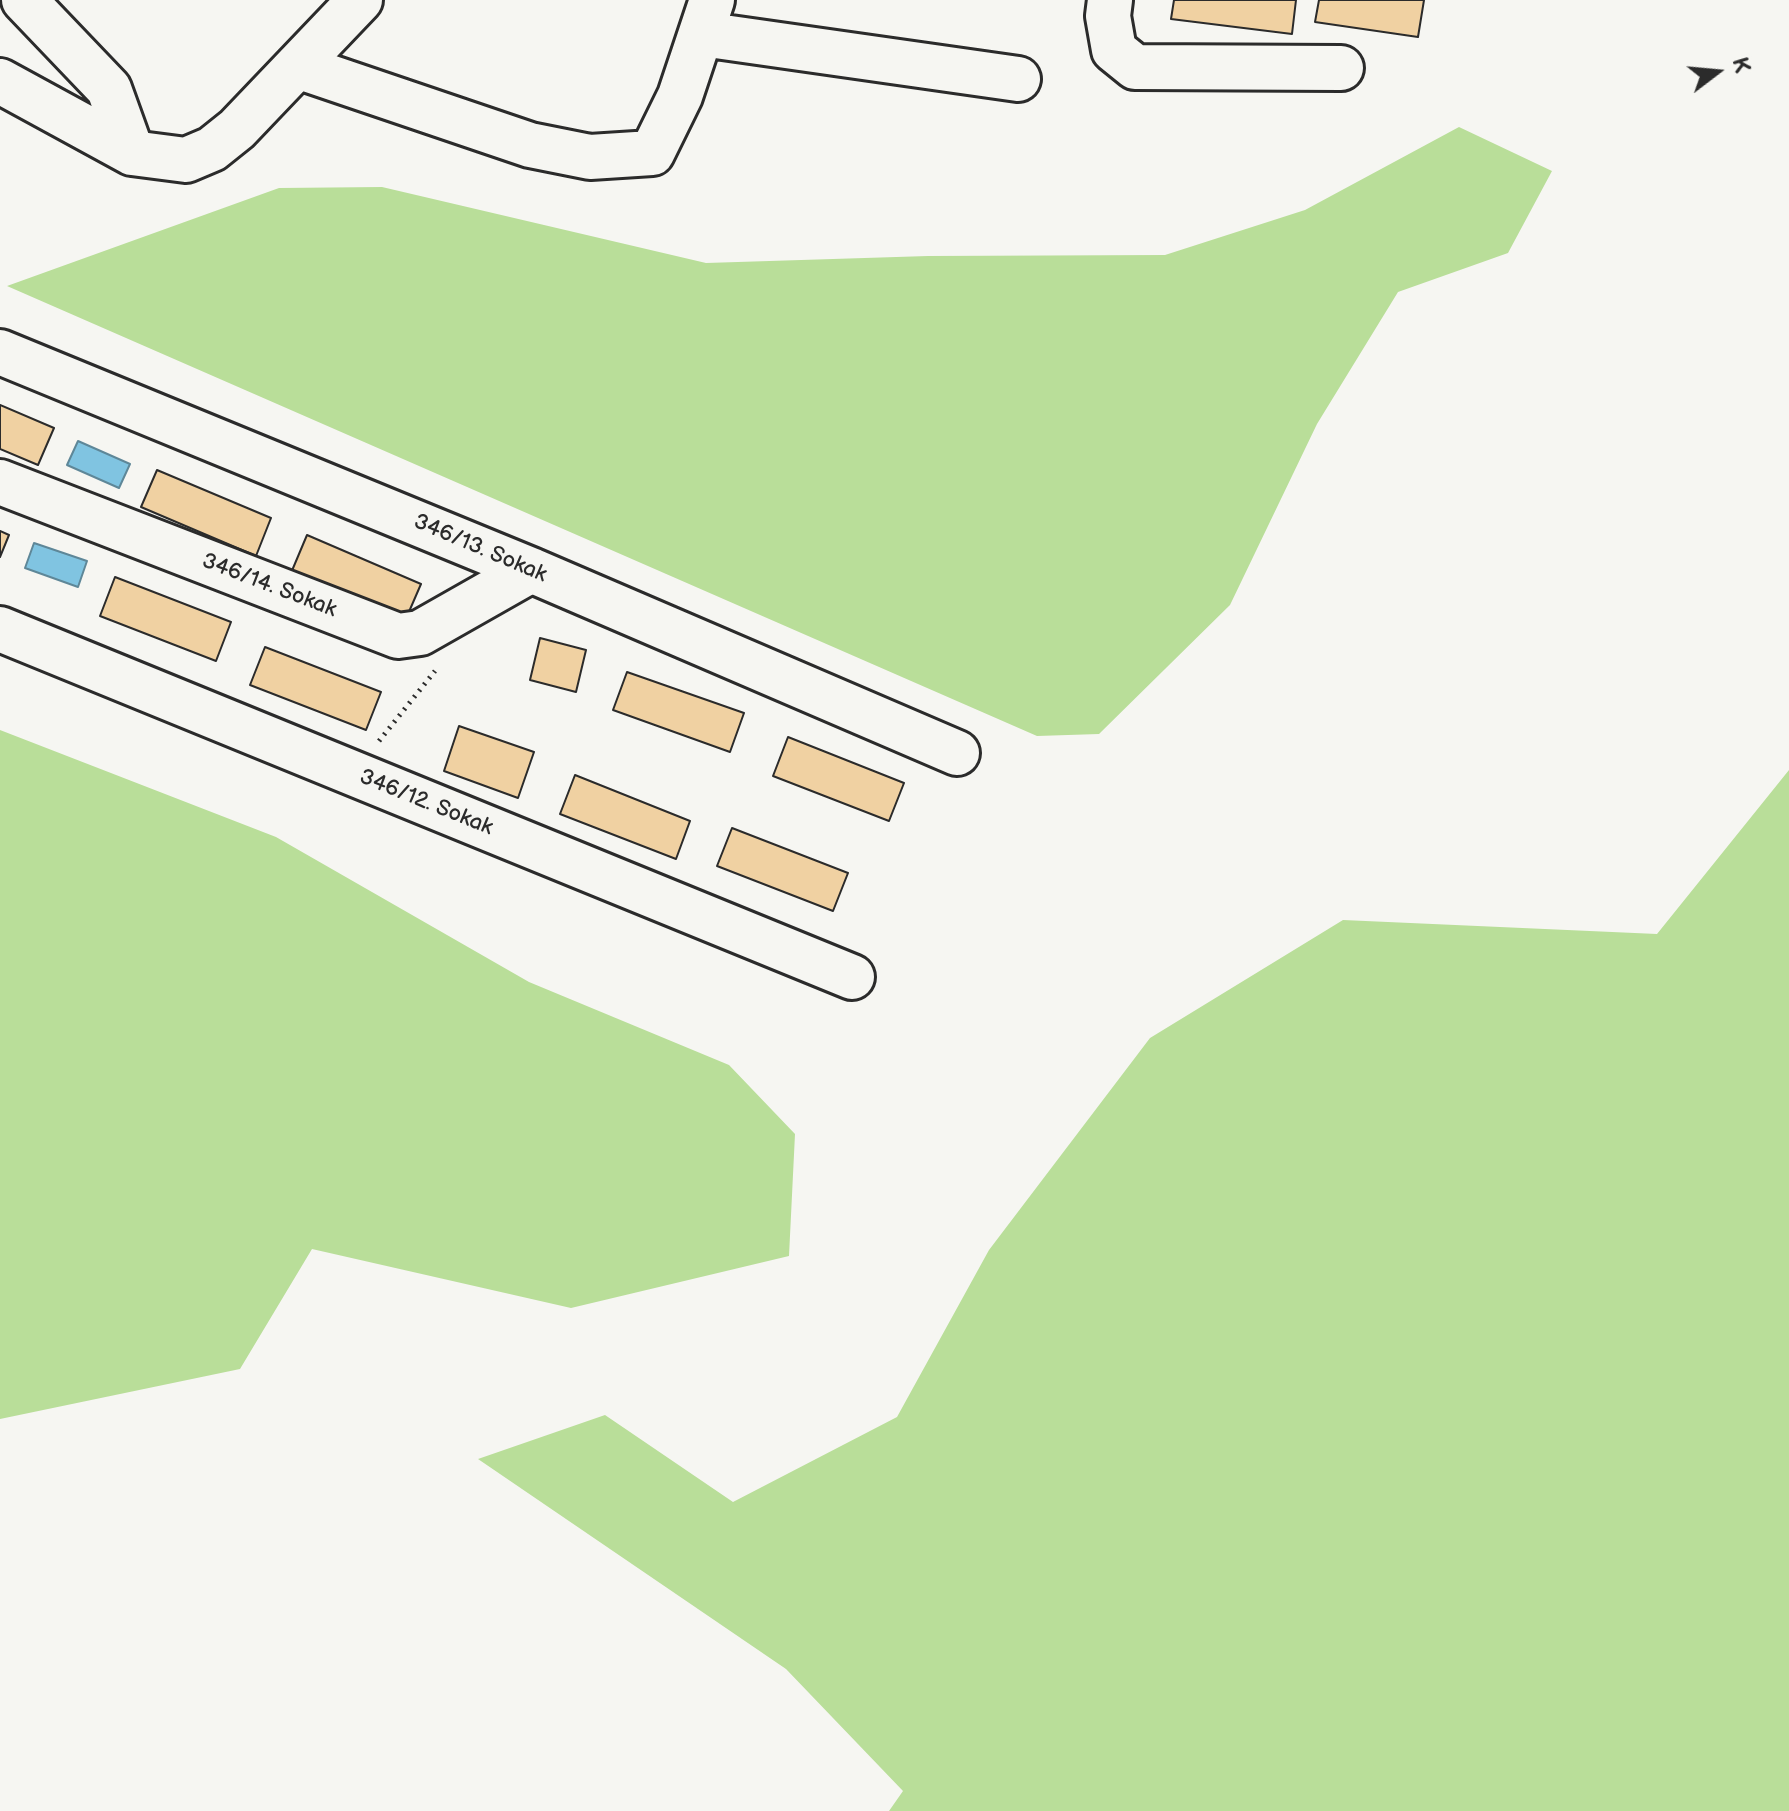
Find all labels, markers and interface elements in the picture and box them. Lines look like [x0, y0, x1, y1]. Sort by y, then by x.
north arrow [1677, 32, 1757, 112]
text: K [1726, 54, 1756, 76]
street label: 346/13. Sokak [409, 509, 551, 589]
street label: 346/14. Sokak [198, 548, 340, 624]
street label: 346/12. Sokak [355, 764, 497, 842]

